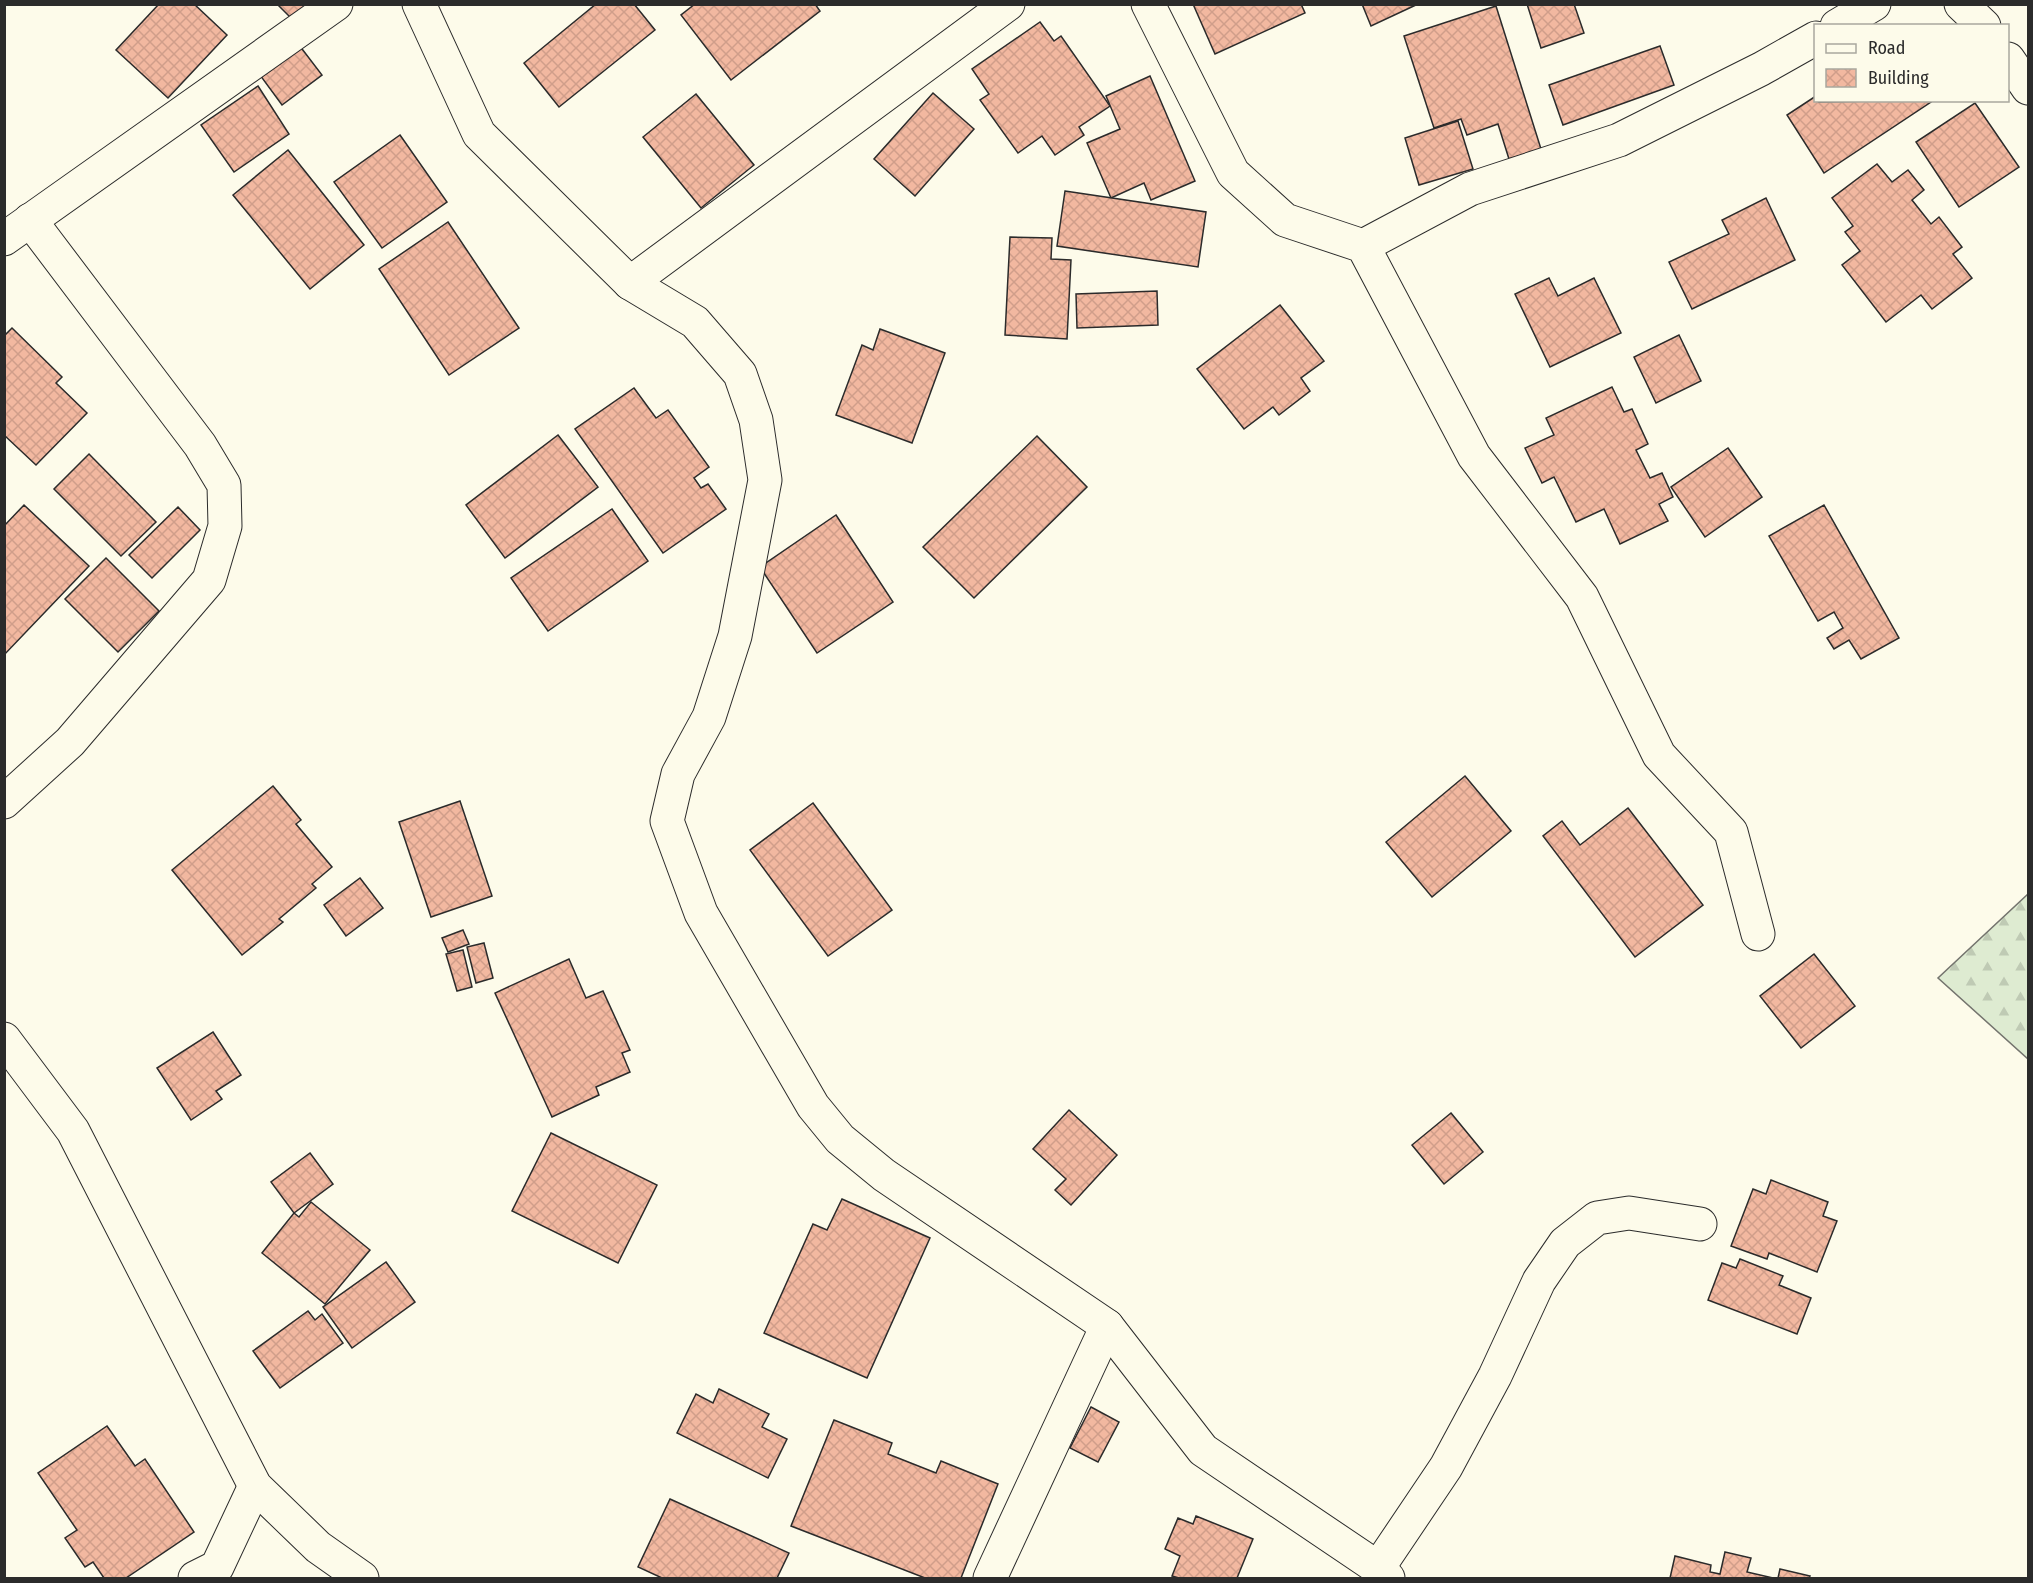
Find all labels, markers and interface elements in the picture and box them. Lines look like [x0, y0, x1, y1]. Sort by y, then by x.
legend [1814, 24, 2009, 102]
text: Road [1868, 37, 1905, 59]
text: Building [1868, 67, 1929, 89]

